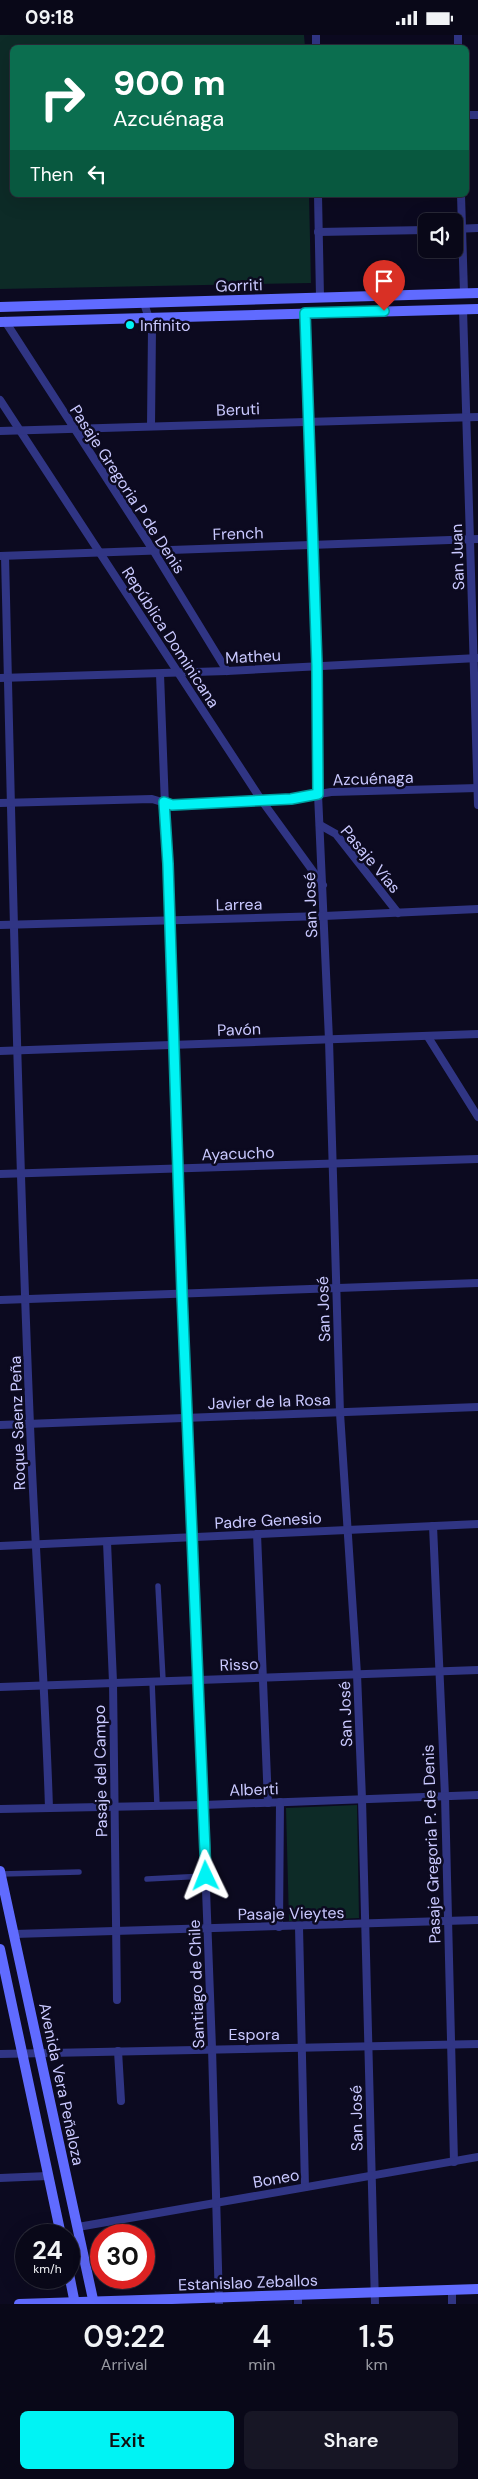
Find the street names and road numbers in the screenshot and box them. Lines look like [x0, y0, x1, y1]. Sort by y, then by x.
street label: Gorriti [215, 274, 263, 297]
street label: Beruti [216, 398, 260, 421]
street label: Pasaje Gregoria P de Denis [65, 401, 190, 578]
street label: French [212, 522, 264, 545]
street label: San Juan [446, 523, 469, 591]
street label: República Dominicana [117, 563, 224, 712]
street label: Matheu [225, 645, 281, 668]
street label: Azcuénaga [332, 767, 414, 790]
street label: Pasaje Vías [336, 821, 405, 898]
street label: San José [299, 872, 322, 938]
street label: Larrea [216, 894, 262, 915]
street label: Pavón [217, 1018, 261, 1041]
street label: Ayacucho [201, 1142, 275, 1165]
street label: San José [312, 1276, 335, 1342]
street label: Roque Saenz Peña [5, 1355, 30, 1491]
street label: Javier de la Rosa [207, 1389, 331, 1414]
street label: Padre Genesio [214, 1507, 322, 1534]
street label: Risso [219, 1653, 259, 1676]
street label: San José [334, 1681, 357, 1747]
street label: Pasaje del Campo [89, 1705, 112, 1837]
street label: Pasaje Gregoria P. de Denis [418, 1744, 445, 1944]
street label: Alberti [229, 1778, 279, 1801]
street label: Pasaje Vieytes [237, 1902, 345, 1925]
street label: Santiago de Chile [184, 1919, 209, 2049]
street label: Avenida Vera Peñaloza [34, 2001, 89, 2167]
street label: Espora [228, 2024, 280, 2045]
street label: San José [345, 2085, 368, 2151]
street label: Boneo [251, 2164, 301, 2193]
street label: Estanislao Zeballos [178, 2270, 318, 2295]

